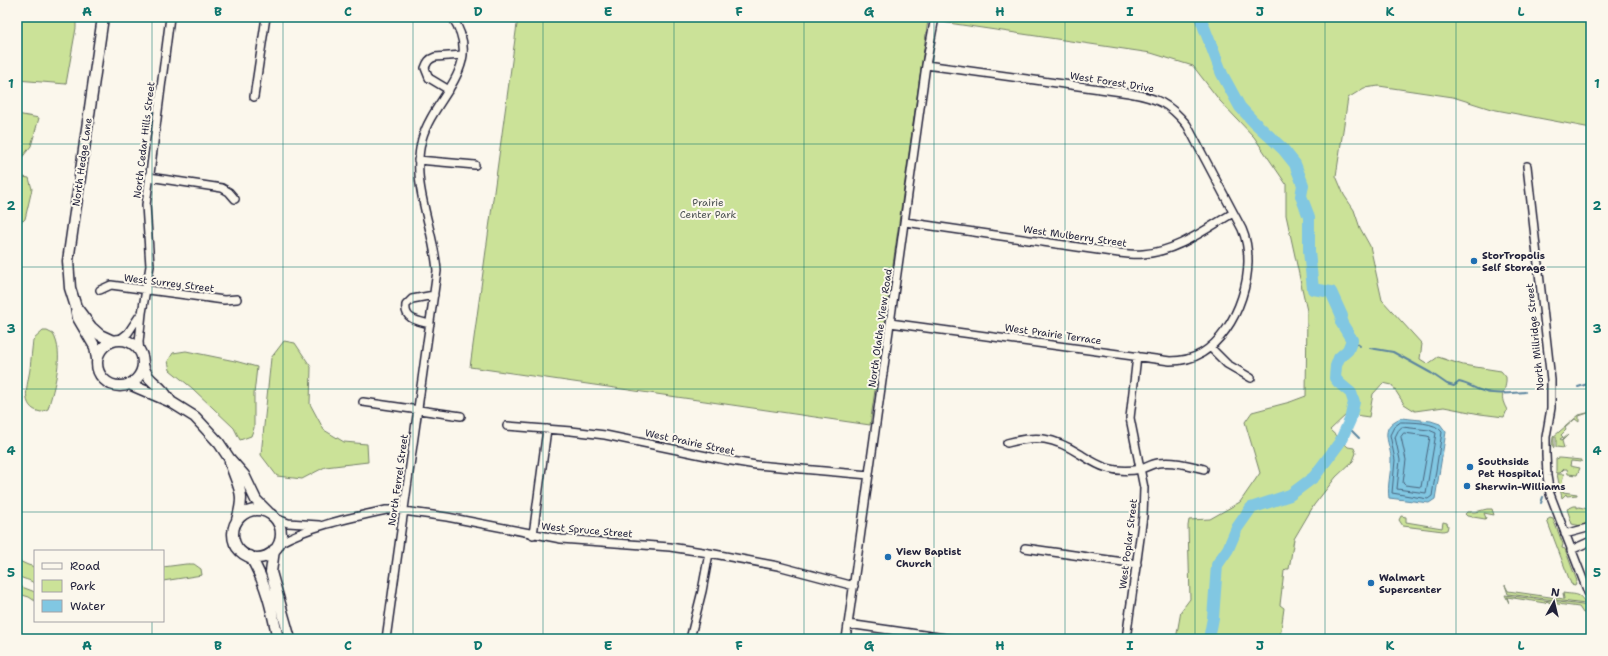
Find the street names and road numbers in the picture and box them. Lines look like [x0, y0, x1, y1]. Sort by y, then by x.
street label: West Forest Drive [1069, 69, 1155, 95]
street label: North Cedar Hills Street [130, 81, 158, 199]
street label: North Hedge Lane [69, 117, 95, 207]
street label: West Mulberry Street [1022, 222, 1128, 250]
street label: North Olathe View Road [865, 267, 895, 388]
street label: West Surrey Street [123, 271, 215, 295]
street label: North Millridge Street [1523, 283, 1547, 391]
street label: West Prairie Terrace [1004, 321, 1103, 347]
street label: West Prairie Street [644, 426, 736, 458]
street label: North Ferrel Street [385, 433, 411, 527]
street label: West Poplar Street [1116, 498, 1140, 590]
street label: West Spruce Street [541, 520, 633, 540]

